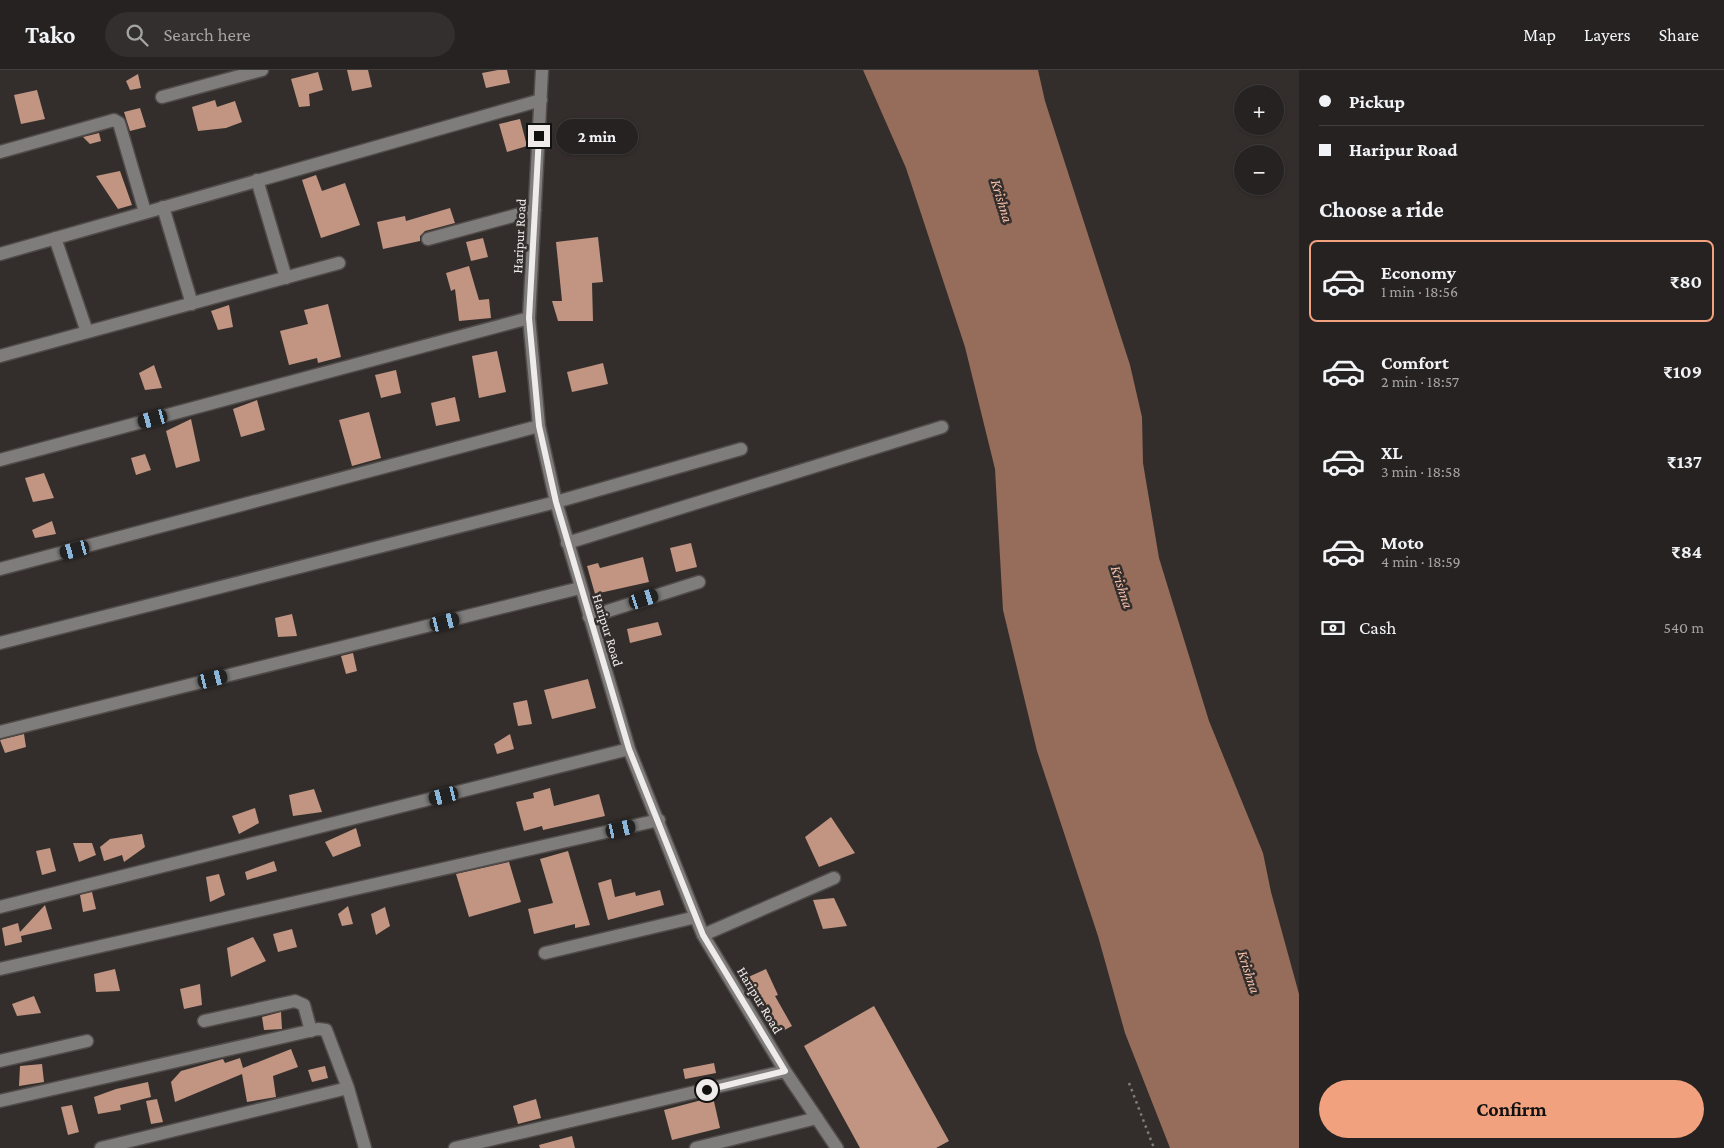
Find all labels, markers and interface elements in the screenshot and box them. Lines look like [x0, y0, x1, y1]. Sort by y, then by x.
search box [105, 12, 455, 57]
text: Tako [25, 21, 75, 48]
icon: search [123, 21, 151, 49]
text: Search here [163, 24, 251, 45]
text: Map [1523, 25, 1556, 45]
text: Layers [1584, 25, 1631, 45]
text: Share [1659, 25, 1699, 45]
map controls [1234, 85, 1284, 195]
button: + [1234, 85, 1284, 135]
text: Pickup [1349, 91, 1405, 112]
callout: 2 min [556, 118, 639, 154]
route end [528, 125, 550, 147]
text: 2 min [578, 128, 616, 145]
text: Haripur Road [1349, 139, 1458, 160]
button: − [1234, 145, 1284, 195]
water label: Krishna [988, 178, 1016, 224]
street label: Haripur Road [509, 197, 529, 274]
text: Choose a ride [1319, 197, 1444, 222]
icon: car [1321, 259, 1366, 304]
text: Economy [1381, 262, 1456, 283]
text: ₹80 [1670, 271, 1702, 292]
text: 1 min · 18:56 [1381, 283, 1458, 300]
icon: car [1321, 349, 1366, 394]
text: Comfort [1381, 352, 1449, 373]
text: ₹109 [1663, 361, 1702, 382]
text: 2 min · 18:57 [1381, 373, 1459, 390]
car [136, 408, 169, 430]
icon: car [1321, 439, 1366, 484]
text: XL [1381, 442, 1403, 463]
text: ₹137 [1667, 451, 1702, 472]
text: 3 min · 18:58 [1381, 463, 1461, 480]
icon: car [1321, 529, 1366, 574]
text: Moto [1381, 532, 1424, 553]
car [58, 539, 91, 561]
text: ₹84 [1671, 541, 1702, 562]
text: 4 min · 18:59 [1381, 553, 1461, 570]
water label: Krishna [1108, 564, 1136, 610]
car [627, 587, 660, 611]
street label: Haripur Road [589, 592, 627, 669]
car [428, 611, 461, 633]
icon: cash [1319, 614, 1347, 642]
text: Cash [1359, 617, 1397, 638]
text: 540 m [1663, 619, 1704, 636]
car [196, 668, 229, 690]
car [427, 785, 460, 807]
car [604, 818, 637, 840]
water label: Krishna [1235, 949, 1263, 995]
street label: Haripur Road [734, 964, 787, 1037]
route start [696, 1079, 718, 1101]
button: Confirm [1319, 1080, 1704, 1138]

